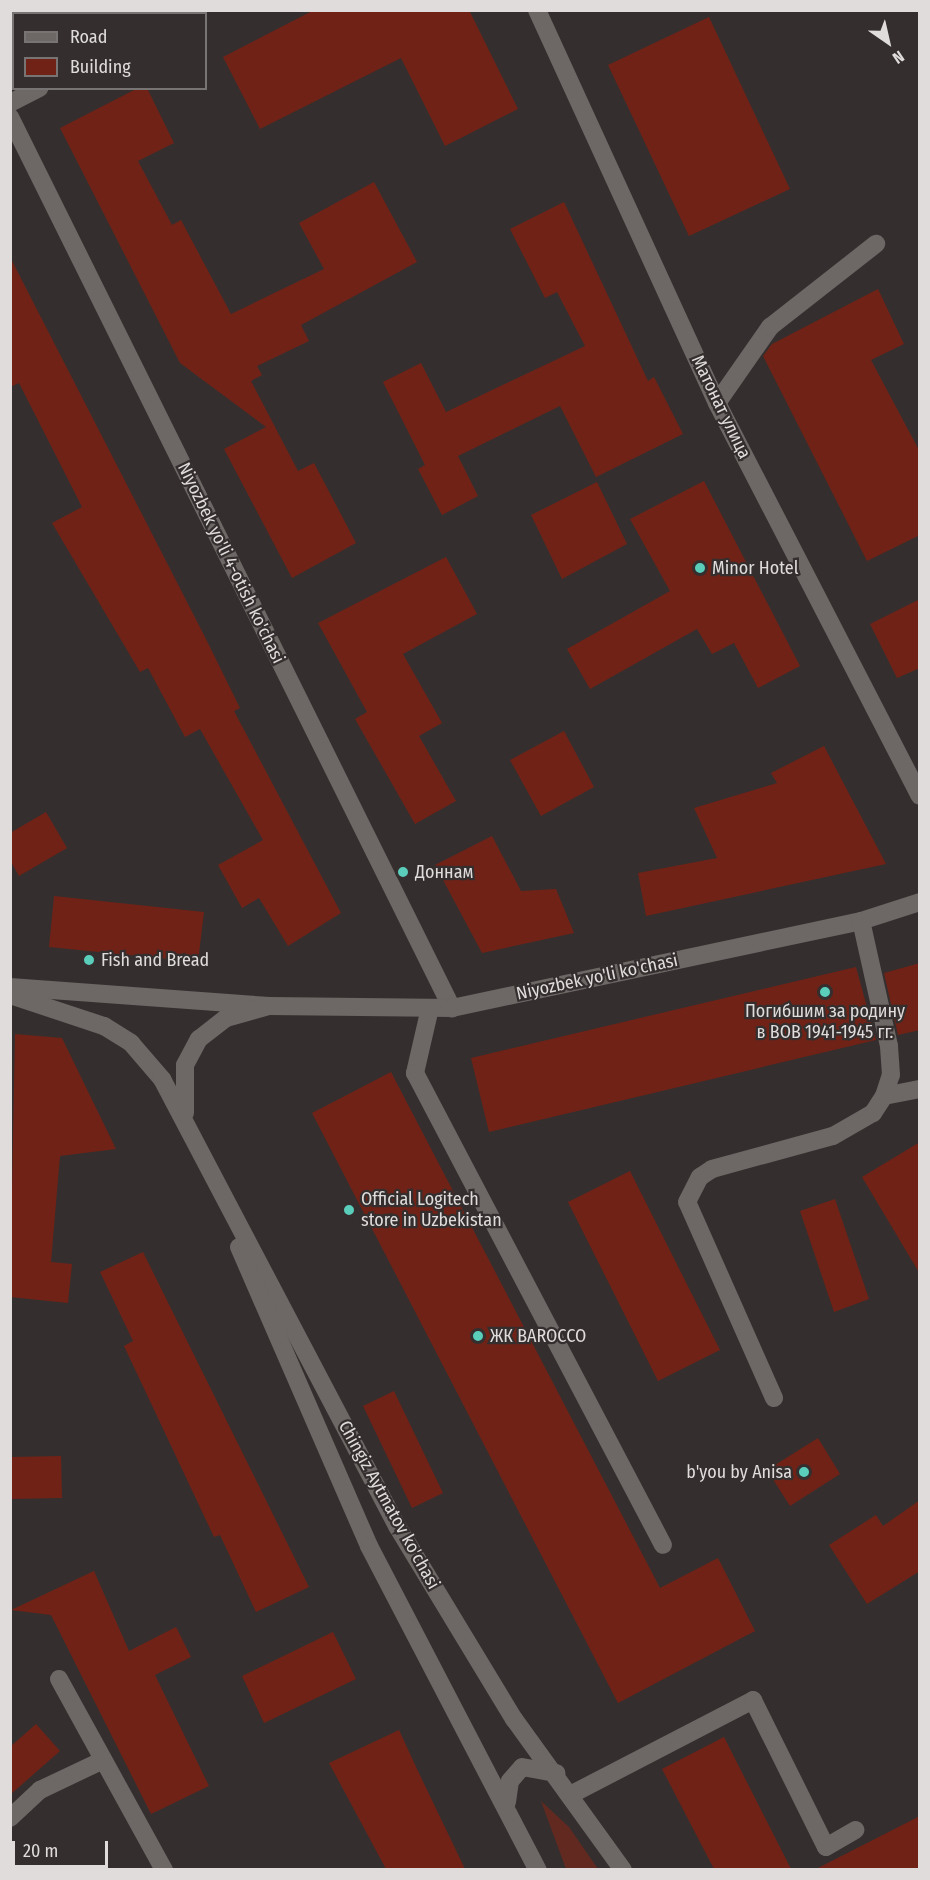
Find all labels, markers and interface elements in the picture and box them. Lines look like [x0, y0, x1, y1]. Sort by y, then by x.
legend [12, 12, 207, 90]
north arrow [858, 12, 918, 72]
text: Road [70, 26, 107, 48]
text: N [889, 47, 908, 68]
text: Building [70, 56, 131, 78]
street label: Матонат улица [687, 352, 755, 462]
street label: Niyozbek yo'li 4-otish ko'chasi [173, 459, 289, 667]
place label: Minor Hotel [712, 557, 798, 579]
marker: Minor Hotel [693, 561, 707, 575]
place label: Доннам [415, 861, 473, 883]
marker: Доннам [396, 865, 410, 879]
place label: Fish and Bread [101, 949, 209, 971]
street label: Niyozbek yo'li ko'chasi [514, 949, 680, 1005]
marker: Fish and Bread [82, 953, 96, 967]
marker: Погибшим за родину в ВОВ 1941-1945 гг. [818, 985, 832, 999]
place label: Погибшим за родину в ВОВ 1941-1945 гг. [745, 1001, 905, 1044]
place label: Official Logitech store in Uzbekistan [361, 1189, 502, 1232]
marker: Official Logitech store in Uzbekistan [342, 1203, 356, 1217]
place label: ЖК BAROCCO [490, 1325, 586, 1347]
marker: ЖК BAROCCO [471, 1329, 485, 1343]
street label: Chingiz Aytmatov ko'chasi [334, 1417, 444, 1593]
place label: b'you by Anisa [686, 1461, 792, 1483]
marker: b'you by Anisa [797, 1465, 811, 1479]
scale bar [15, 1829, 111, 1867]
text: 20 m [23, 1840, 58, 1862]

